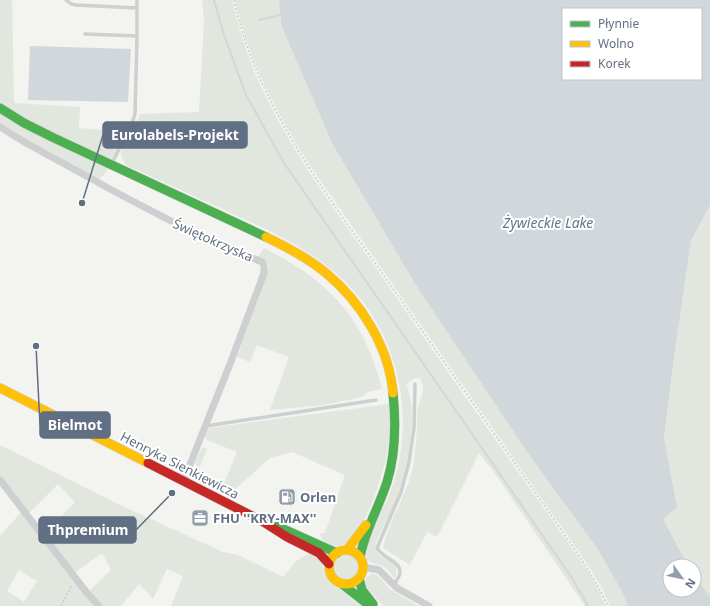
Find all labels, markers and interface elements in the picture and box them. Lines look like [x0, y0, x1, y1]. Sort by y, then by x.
legend [562, 8, 702, 80]
text: Płynnie [598, 15, 639, 32]
text: Wolno [598, 35, 634, 52]
text: Korek [598, 55, 631, 72]
callout: Eurolabels-Projekt [103, 122, 247, 148]
text: Eurolabels-Projekt [111, 125, 239, 144]
water label: Żywieckie Lake [502, 213, 593, 232]
street label: Świętokrzyska [170, 214, 256, 266]
callout: Bielmot [40, 412, 110, 438]
text: Bielmot [48, 415, 102, 434]
street label: Henryka Sienkiewicza [118, 427, 242, 503]
fuel station icon: Orlen [277, 487, 297, 507]
place label: Orlen [300, 488, 336, 506]
office icon: FHU ''KRY-MAX'' [190, 508, 210, 528]
place label: FHU ''KRY-MAX'' [213, 509, 317, 527]
callout: Thpremium [39, 517, 136, 543]
text: Thpremium [48, 520, 128, 539]
north arrow [662, 558, 702, 598]
text: N [682, 576, 700, 592]

